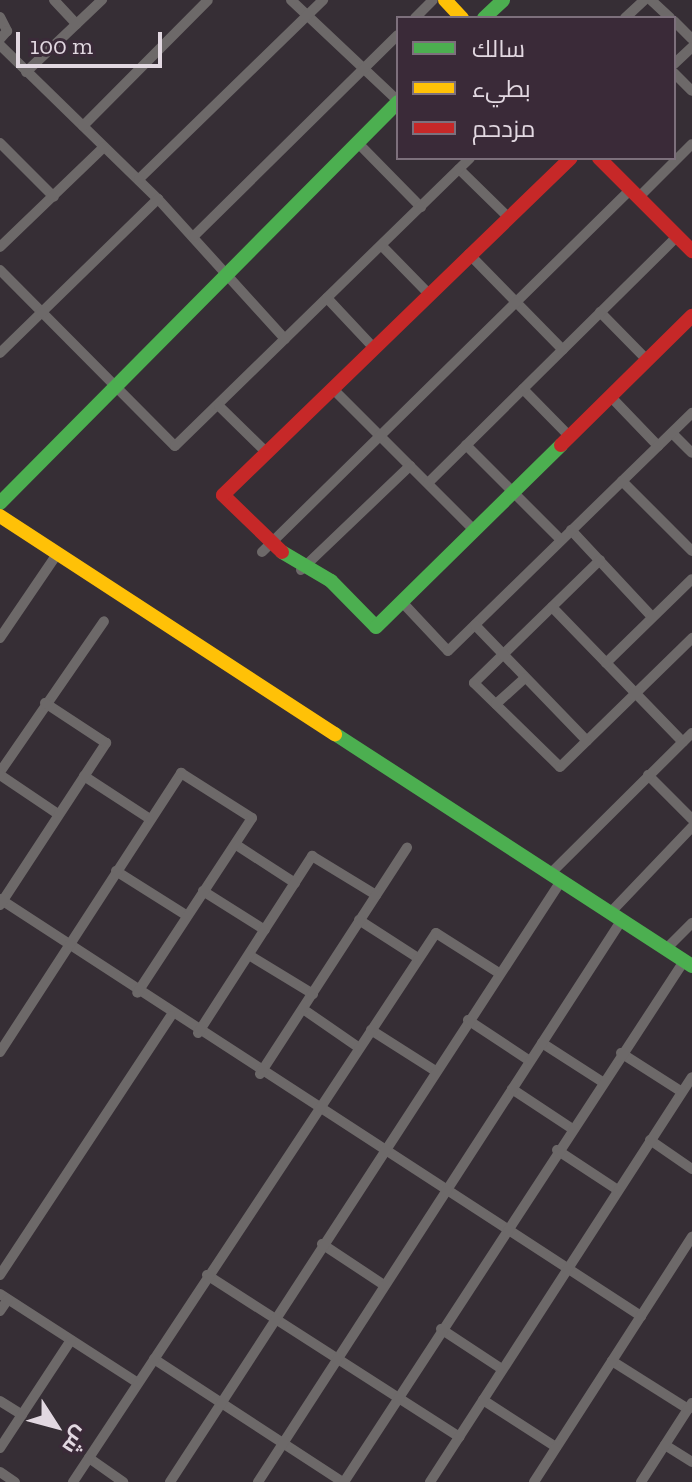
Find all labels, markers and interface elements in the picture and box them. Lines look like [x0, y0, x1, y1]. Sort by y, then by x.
scale bar [20, 16, 166, 66]
legend [396, 16, 676, 160]
text: 100 m [30, 31, 93, 60]
text: سالك [472, 34, 525, 63]
text: بطيء [472, 74, 531, 103]
text: مزدحم [472, 114, 535, 143]
north arrow [16, 1386, 96, 1466]
text: ش [57, 1421, 95, 1460]

